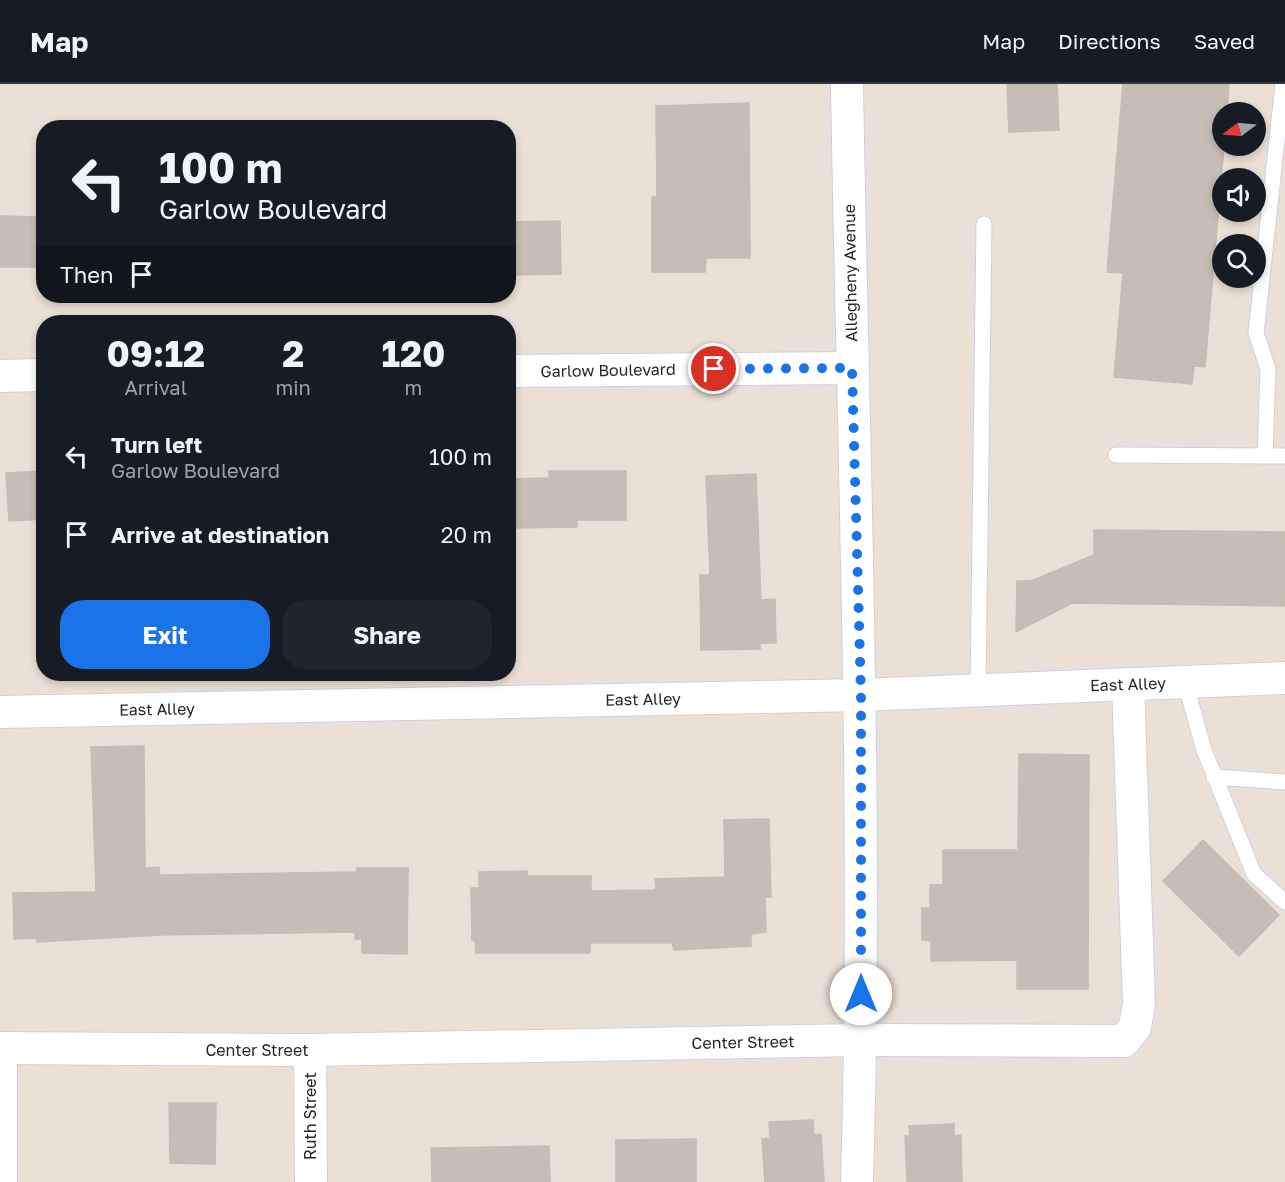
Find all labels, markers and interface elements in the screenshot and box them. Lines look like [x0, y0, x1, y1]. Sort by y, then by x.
text: Map [30, 25, 88, 58]
text: Map [982, 28, 1025, 54]
text: Directions [1058, 28, 1161, 54]
text: Saved [1194, 28, 1255, 54]
north arrow [1212, 102, 1266, 156]
map controls [1212, 102, 1266, 288]
text: 100 m [159, 142, 282, 192]
icon: left [60, 144, 138, 222]
button: sound [1212, 168, 1266, 222]
text: Garlow Boulevard [159, 193, 387, 225]
street label: Allegheny Avenue [839, 204, 861, 342]
button: search [1212, 234, 1266, 288]
icon: arrive [125, 258, 158, 291]
text: Then [60, 261, 113, 288]
text: 09:12 [107, 332, 205, 375]
text: 2 [282, 332, 304, 375]
text: 120 [381, 332, 445, 375]
pin [688, 343, 739, 394]
icon: arrive [697, 352, 730, 385]
street label: Garlow Boulevard [540, 359, 676, 381]
text: Arrival [124, 375, 187, 399]
text: min [276, 375, 311, 399]
text: m [405, 375, 422, 399]
text: Turn left [111, 431, 202, 458]
icon: left [60, 440, 93, 473]
text: 100 m [429, 443, 492, 470]
text: Garlow Boulevard [111, 458, 280, 482]
icon: arrive [60, 518, 93, 551]
text: Arrive at destination [111, 521, 329, 548]
text: 20 m [441, 521, 492, 548]
button: Exit [60, 600, 270, 669]
button: Share [282, 600, 492, 669]
street label: East Alley [1090, 673, 1166, 695]
street label: East Alley [605, 688, 681, 710]
street label: East Alley [119, 698, 195, 720]
position arrow [829, 962, 893, 1026]
street label: Center Street [691, 1031, 795, 1053]
street label: Center Street [205, 1040, 309, 1060]
street label: Ruth Street [300, 1072, 320, 1160]

